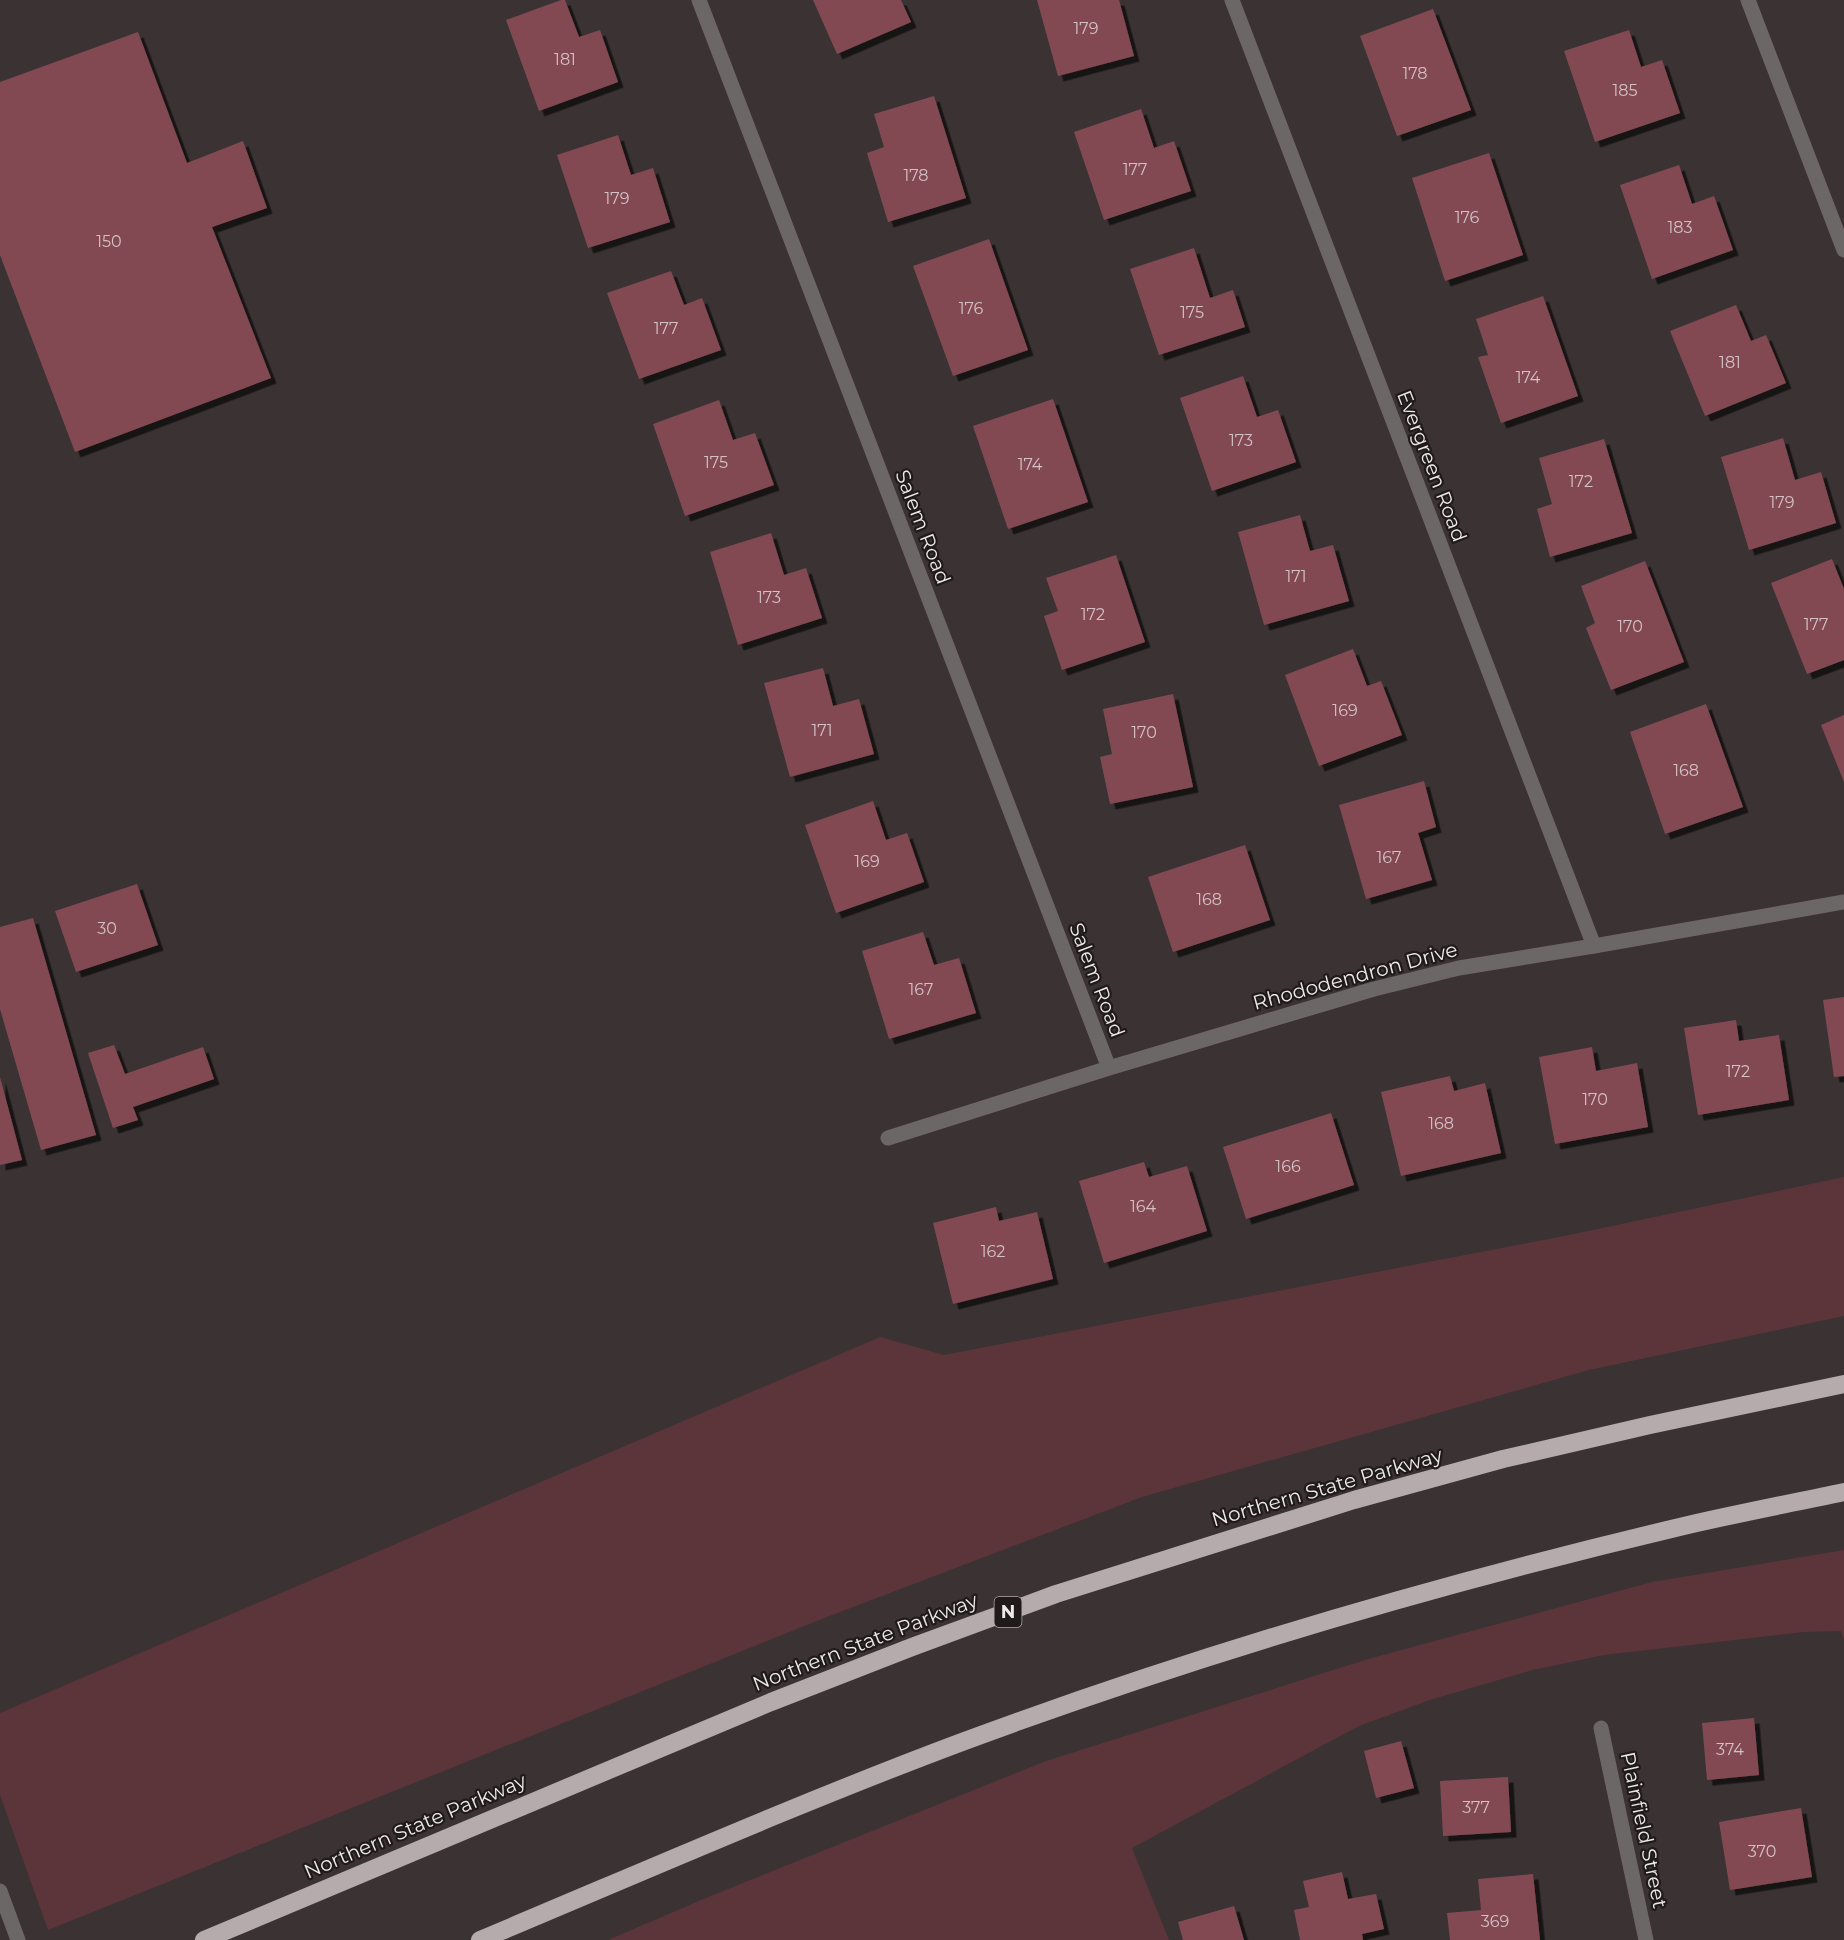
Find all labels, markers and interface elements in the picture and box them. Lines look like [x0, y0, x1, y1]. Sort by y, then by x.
house number: 179 [1074, 19, 1098, 38]
house number: 181 [554, 50, 576, 69]
house number: 178 [1402, 64, 1428, 83]
house number: 185 [1612, 81, 1638, 100]
house number: 177 [1123, 160, 1147, 179]
house number: 178 [903, 166, 929, 185]
house number: 179 [605, 189, 629, 208]
house number: 176 [1455, 208, 1480, 227]
house number: 183 [1667, 218, 1693, 237]
house number: 150 [96, 232, 122, 251]
house number: 176 [959, 299, 984, 318]
house number: 175 [1180, 303, 1204, 322]
house number: 177 [654, 319, 678, 338]
house number: 181 [1719, 353, 1741, 372]
house number: 174 [1516, 368, 1541, 387]
street label: Evergreen Road [1392, 387, 1472, 545]
house number: 173 [1229, 431, 1253, 450]
house number: 175 [704, 453, 728, 472]
house number: 174 [1018, 455, 1043, 474]
street label: Salem Road [890, 467, 956, 587]
house number: 172 [1569, 472, 1593, 491]
house number: 179 [1770, 493, 1794, 512]
house number: 171 [1285, 567, 1307, 586]
house number: 173 [757, 588, 781, 607]
house number: 172 [1081, 605, 1105, 624]
house number: 177 [1804, 615, 1828, 634]
house number: 170 [1617, 617, 1643, 636]
house number: 169 [1332, 701, 1358, 720]
house number: 171 [811, 721, 833, 740]
house number: 170 [1131, 723, 1157, 742]
house number: 168 [1673, 761, 1699, 780]
house number: 167 [1377, 848, 1401, 867]
house number: 169 [854, 852, 880, 871]
house number: 168 [1196, 890, 1222, 909]
house number: 30 [97, 919, 117, 938]
street label: Salem Road [1064, 920, 1130, 1040]
street label: Rhododendron Drive [1250, 937, 1460, 1015]
house number: 167 [909, 980, 933, 999]
house number: 172 [1726, 1062, 1750, 1081]
house number: 170 [1582, 1090, 1608, 1109]
house number: 168 [1428, 1114, 1454, 1133]
house number: 166 [1275, 1157, 1301, 1176]
house number: 164 [1130, 1197, 1156, 1216]
house number: 162 [981, 1242, 1005, 1261]
street label: Northern State Parkway [1209, 1442, 1445, 1531]
street label: Northern State Parkway [749, 1588, 981, 1696]
road number: N [994, 1597, 1022, 1627]
house number: 374 [1716, 1740, 1744, 1759]
street label: Plainfield Street [1616, 1750, 1672, 1910]
street label: Northern State Parkway [300, 1768, 530, 1884]
house number: 377 [1462, 1798, 1490, 1817]
house number: 370 [1748, 1842, 1776, 1861]
house number: 369 [1481, 1912, 1509, 1931]

